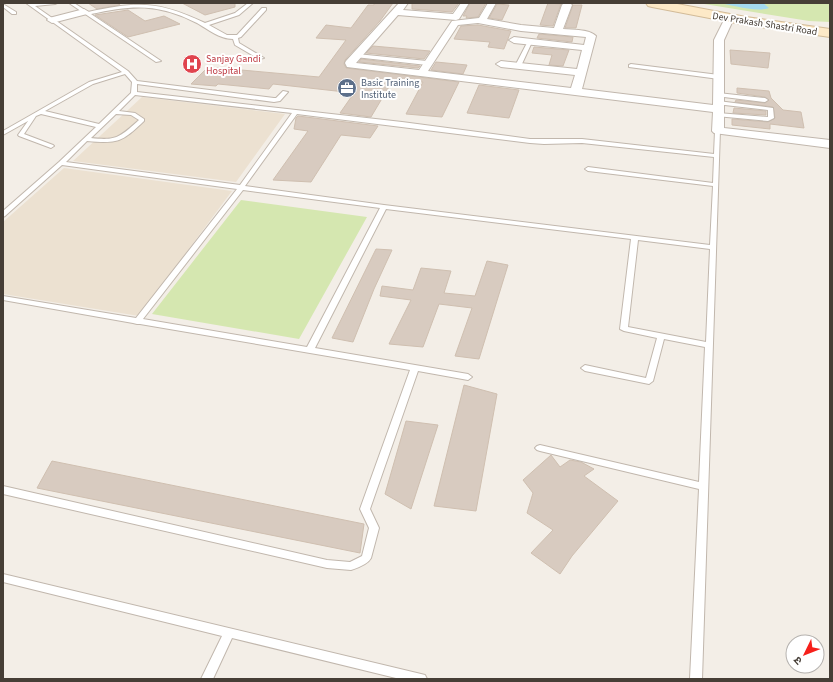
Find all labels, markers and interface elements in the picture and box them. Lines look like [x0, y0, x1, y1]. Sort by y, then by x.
street label: Dev Prakash Shastri Road [711, 9, 818, 39]
place label: Sanjay Gandi Hospital [206, 52, 261, 78]
hospital icon: Sanjay Gandi Hospital [181, 53, 203, 75]
place label: Basic Training Institute [361, 76, 419, 102]
office icon: Basic Training Institute [336, 77, 358, 99]
north arrow [785, 634, 825, 674]
text: उ [790, 653, 806, 668]

